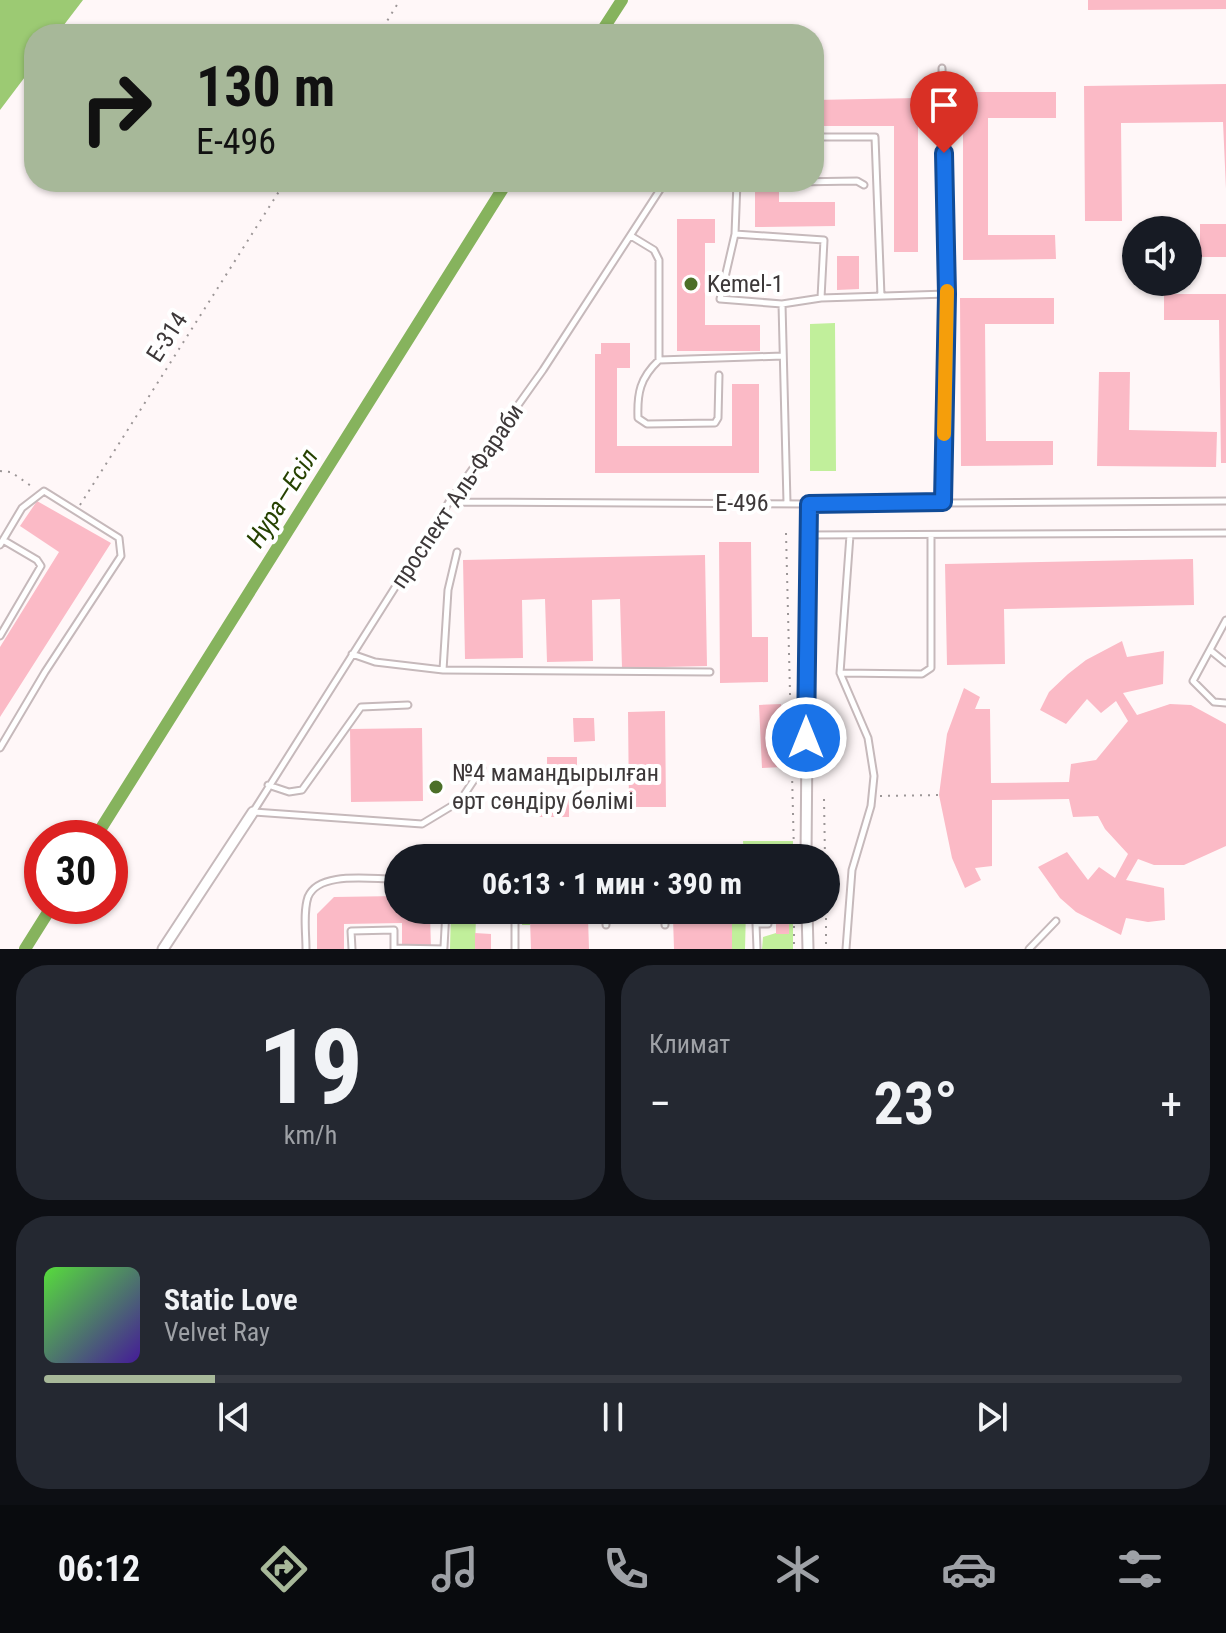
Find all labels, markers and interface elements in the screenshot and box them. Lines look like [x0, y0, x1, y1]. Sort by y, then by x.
text: 130 m [196, 54, 335, 120]
icon: right [64, 56, 168, 160]
pin [910, 71, 978, 153]
icon: arrive [922, 83, 966, 127]
text: E-496 [196, 121, 276, 163]
map controls [1122, 216, 1202, 296]
button: sound [1122, 216, 1202, 296]
place label: Kemel-1 [707, 270, 784, 298]
marker: Kemel-1 [682, 275, 700, 293]
street label: E-314 [141, 307, 193, 367]
street label: проспект Аль-Фараби [385, 398, 529, 594]
water label: Нура—Есіл [240, 443, 324, 553]
street label: E-496 [715, 489, 769, 517]
position arrow [764, 696, 848, 780]
place label: №4 мамандырылған өрт сөндіру бөлімі [452, 759, 659, 815]
marker: №4 мамандырылған өрт сөндіру бөлімі [427, 778, 445, 796]
speed limit sign: 30 [24, 820, 128, 924]
text: 06:13 · 1 мин · 390 m [482, 866, 742, 901]
text: 19 [258, 1007, 363, 1128]
text: Климат [649, 1029, 730, 1059]
text: 23° [874, 1068, 958, 1139]
text: − [649, 1078, 671, 1130]
text: + [1160, 1078, 1182, 1130]
text: km/h [284, 1120, 337, 1150]
text: Static Love [164, 1282, 298, 1317]
text: Velvet Ray [164, 1317, 270, 1347]
icon: previous [212, 1395, 256, 1439]
icon: pause [591, 1395, 635, 1439]
icon: next [970, 1395, 1014, 1439]
icon: directions [256, 1541, 312, 1597]
icon: music [427, 1541, 483, 1597]
icon: phone [598, 1541, 654, 1597]
icon: climate [770, 1541, 826, 1597]
icon: car [941, 1541, 997, 1597]
icon: filters [1112, 1541, 1168, 1597]
text: 06:12 [58, 1548, 140, 1590]

